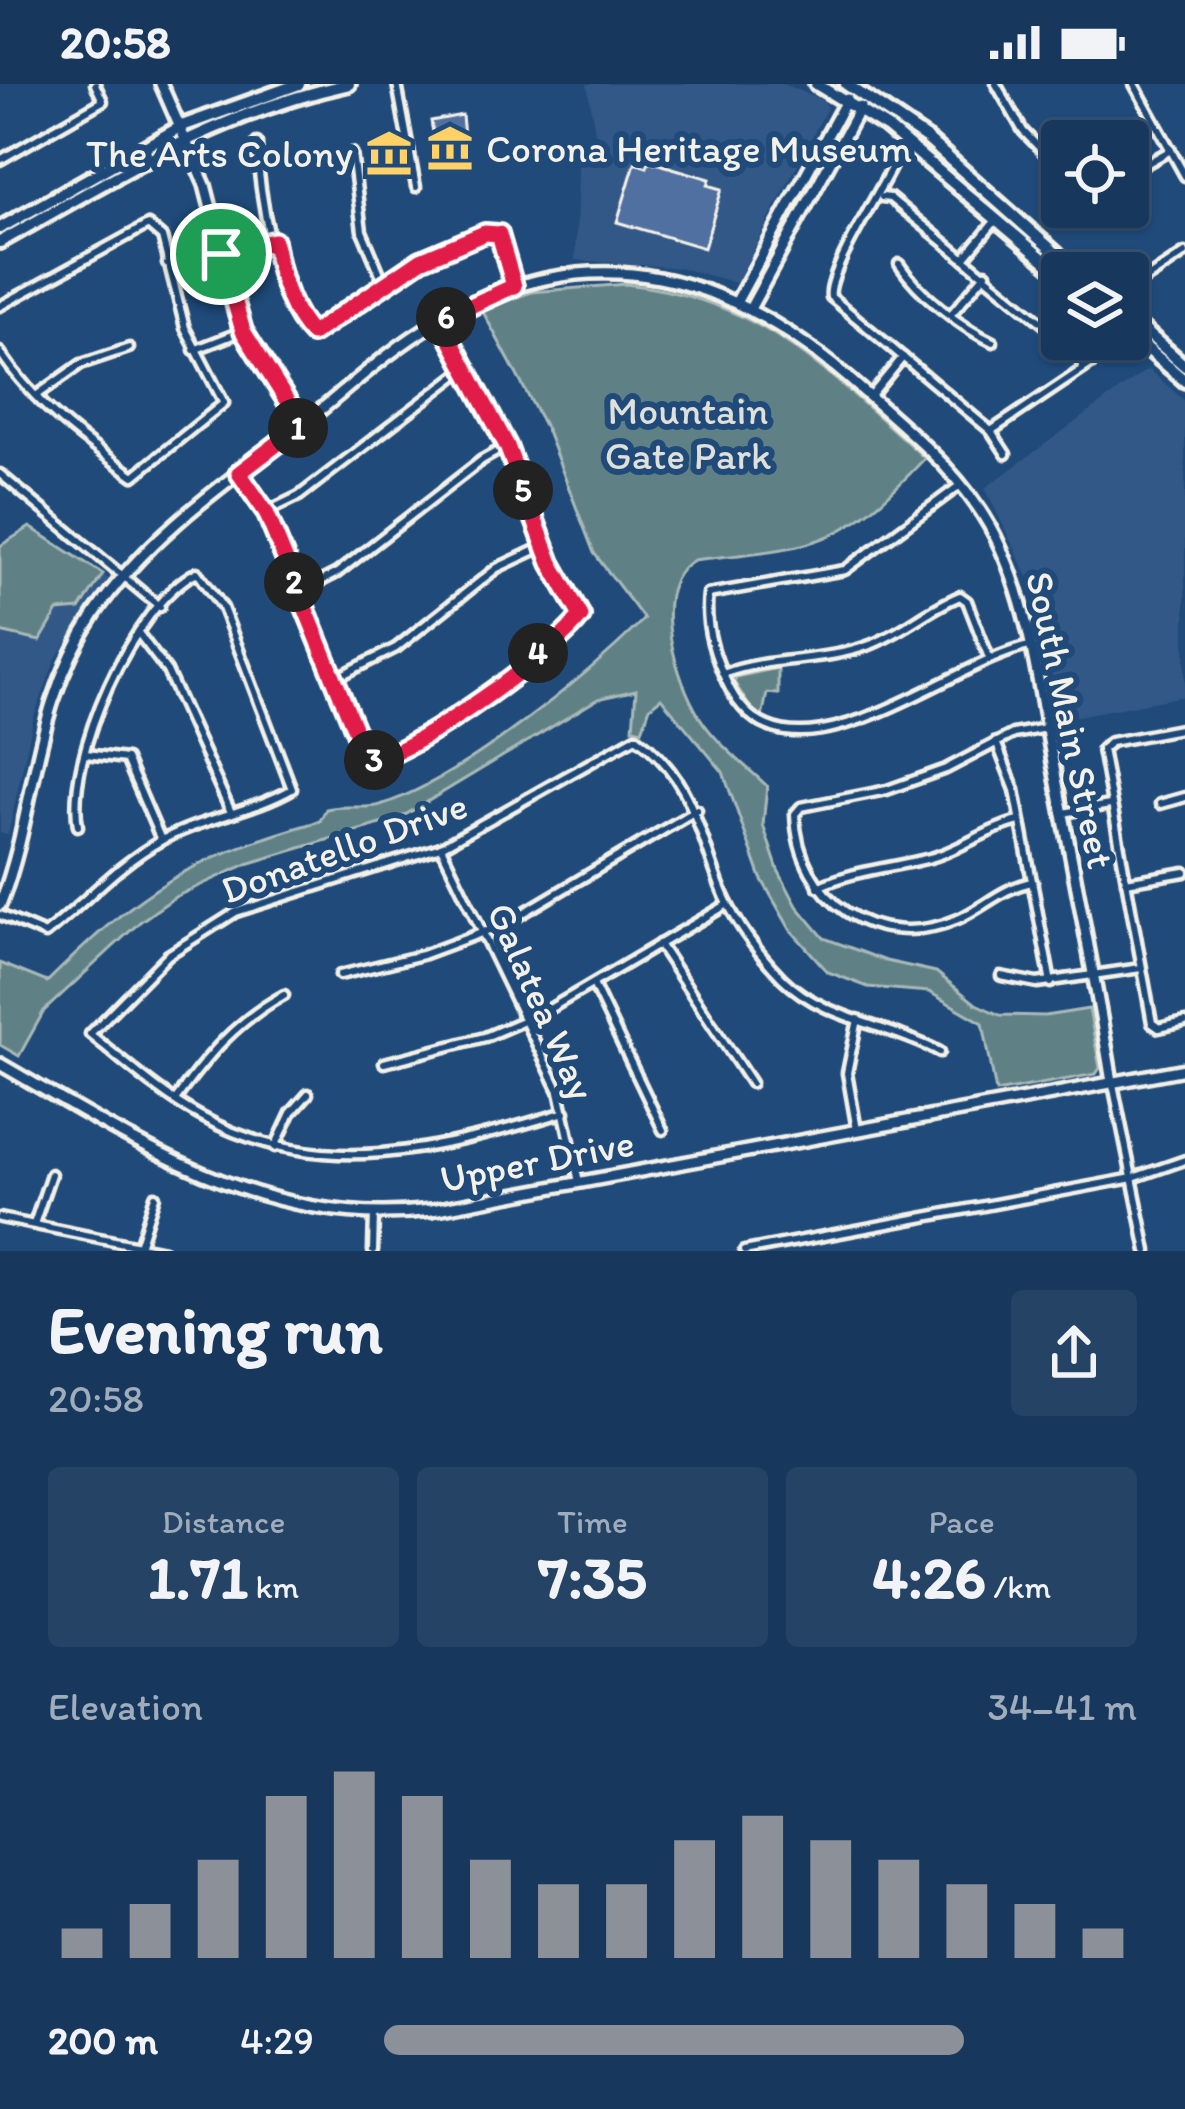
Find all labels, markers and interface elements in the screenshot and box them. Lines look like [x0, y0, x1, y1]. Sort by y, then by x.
text: 20:58 [60, 15, 171, 69]
map controls [1041, 120, 1149, 360]
button: locate [1041, 120, 1149, 228]
museum icon: Corona Heritage Museum [425, 123, 475, 173]
place label: Corona Heritage Museum [486, 125, 912, 172]
museum icon: The Arts Colony [364, 128, 414, 178]
place label: The Arts Colony [86, 130, 353, 177]
pin [170, 203, 272, 305]
icon: arrive [188, 221, 254, 287]
button: layers [1041, 252, 1149, 360]
pin: 6 [416, 287, 476, 347]
text: 6 [437, 297, 455, 336]
park label: Mountain Gate Park [605, 387, 771, 479]
pin: 1 [268, 398, 328, 458]
text: 1 [290, 408, 306, 447]
pin: 5 [493, 460, 553, 520]
text: 5 [514, 470, 532, 509]
pin: 2 [264, 552, 324, 612]
text: 2 [285, 562, 303, 601]
street label: South Main Street [1016, 567, 1125, 873]
pin: 4 [508, 623, 568, 683]
text: 4 [528, 633, 548, 672]
pin: 3 [344, 730, 404, 790]
text: 3 [365, 740, 383, 779]
street label: Donatello Drive [215, 781, 474, 914]
street label: Galatea Way [477, 895, 606, 1107]
street label: Upper Drive [436, 1119, 638, 1202]
text: Evening run [48, 1290, 383, 1370]
button: share [1011, 1290, 1137, 1416]
text: 20:58 [48, 1375, 144, 1422]
text: Distance [162, 1502, 285, 1541]
text: Time [557, 1502, 628, 1541]
text: Pace [928, 1502, 995, 1541]
text: 1.71 [148, 1541, 248, 1613]
text: 7:35 [538, 1541, 647, 1613]
text: 4:26 [872, 1541, 986, 1613]
text: km [248, 1567, 299, 1606]
text: /km [986, 1567, 1051, 1606]
text: Elevation [48, 1683, 203, 1730]
text: 34–41 m [987, 1683, 1137, 1730]
text: 200 m [48, 2017, 158, 2064]
text: 4:29 [240, 2017, 314, 2064]

